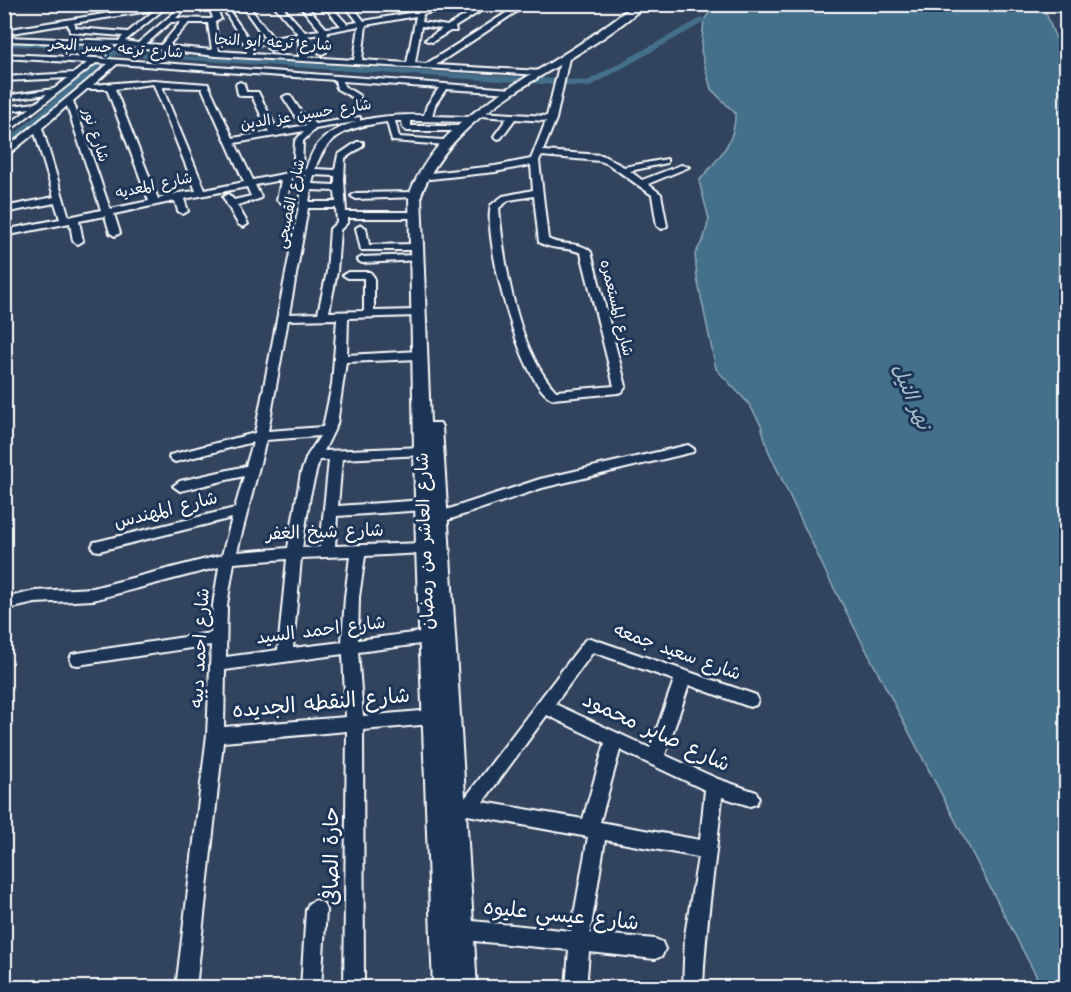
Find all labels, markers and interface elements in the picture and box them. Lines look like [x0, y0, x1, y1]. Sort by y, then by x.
street label: شارع ترعه ابو النجا [213, 28, 333, 58]
street label: شارع ترعه جسر البحر [47, 32, 184, 66]
street label: شارع حسين عز الدين [239, 93, 373, 137]
street label: شارع نور [75, 104, 115, 165]
street label: شارع القصبجى [270, 157, 312, 251]
street label: شارع المعديه [113, 166, 195, 206]
street label: شارع المستعمره [592, 257, 640, 359]
water label: نهر النيل [882, 359, 939, 437]
street label: شارع العاشر من رمضان [408, 452, 444, 630]
street label: شارع المهندس [111, 484, 221, 538]
street label: شارع شيخ الغفر [264, 516, 384, 550]
street label: شارع احمد ديبه [183, 587, 219, 709]
street label: شارع احمد السيد [255, 609, 387, 653]
street label: شارع سعيد جمعه [609, 617, 745, 689]
street label: شارع النقطه الجديده [231, 680, 411, 728]
street label: شارع صابر محمود [577, 684, 735, 782]
street label: حارة الصافى [316, 807, 349, 905]
street label: شارع عيسي عليوه [481, 891, 640, 942]

